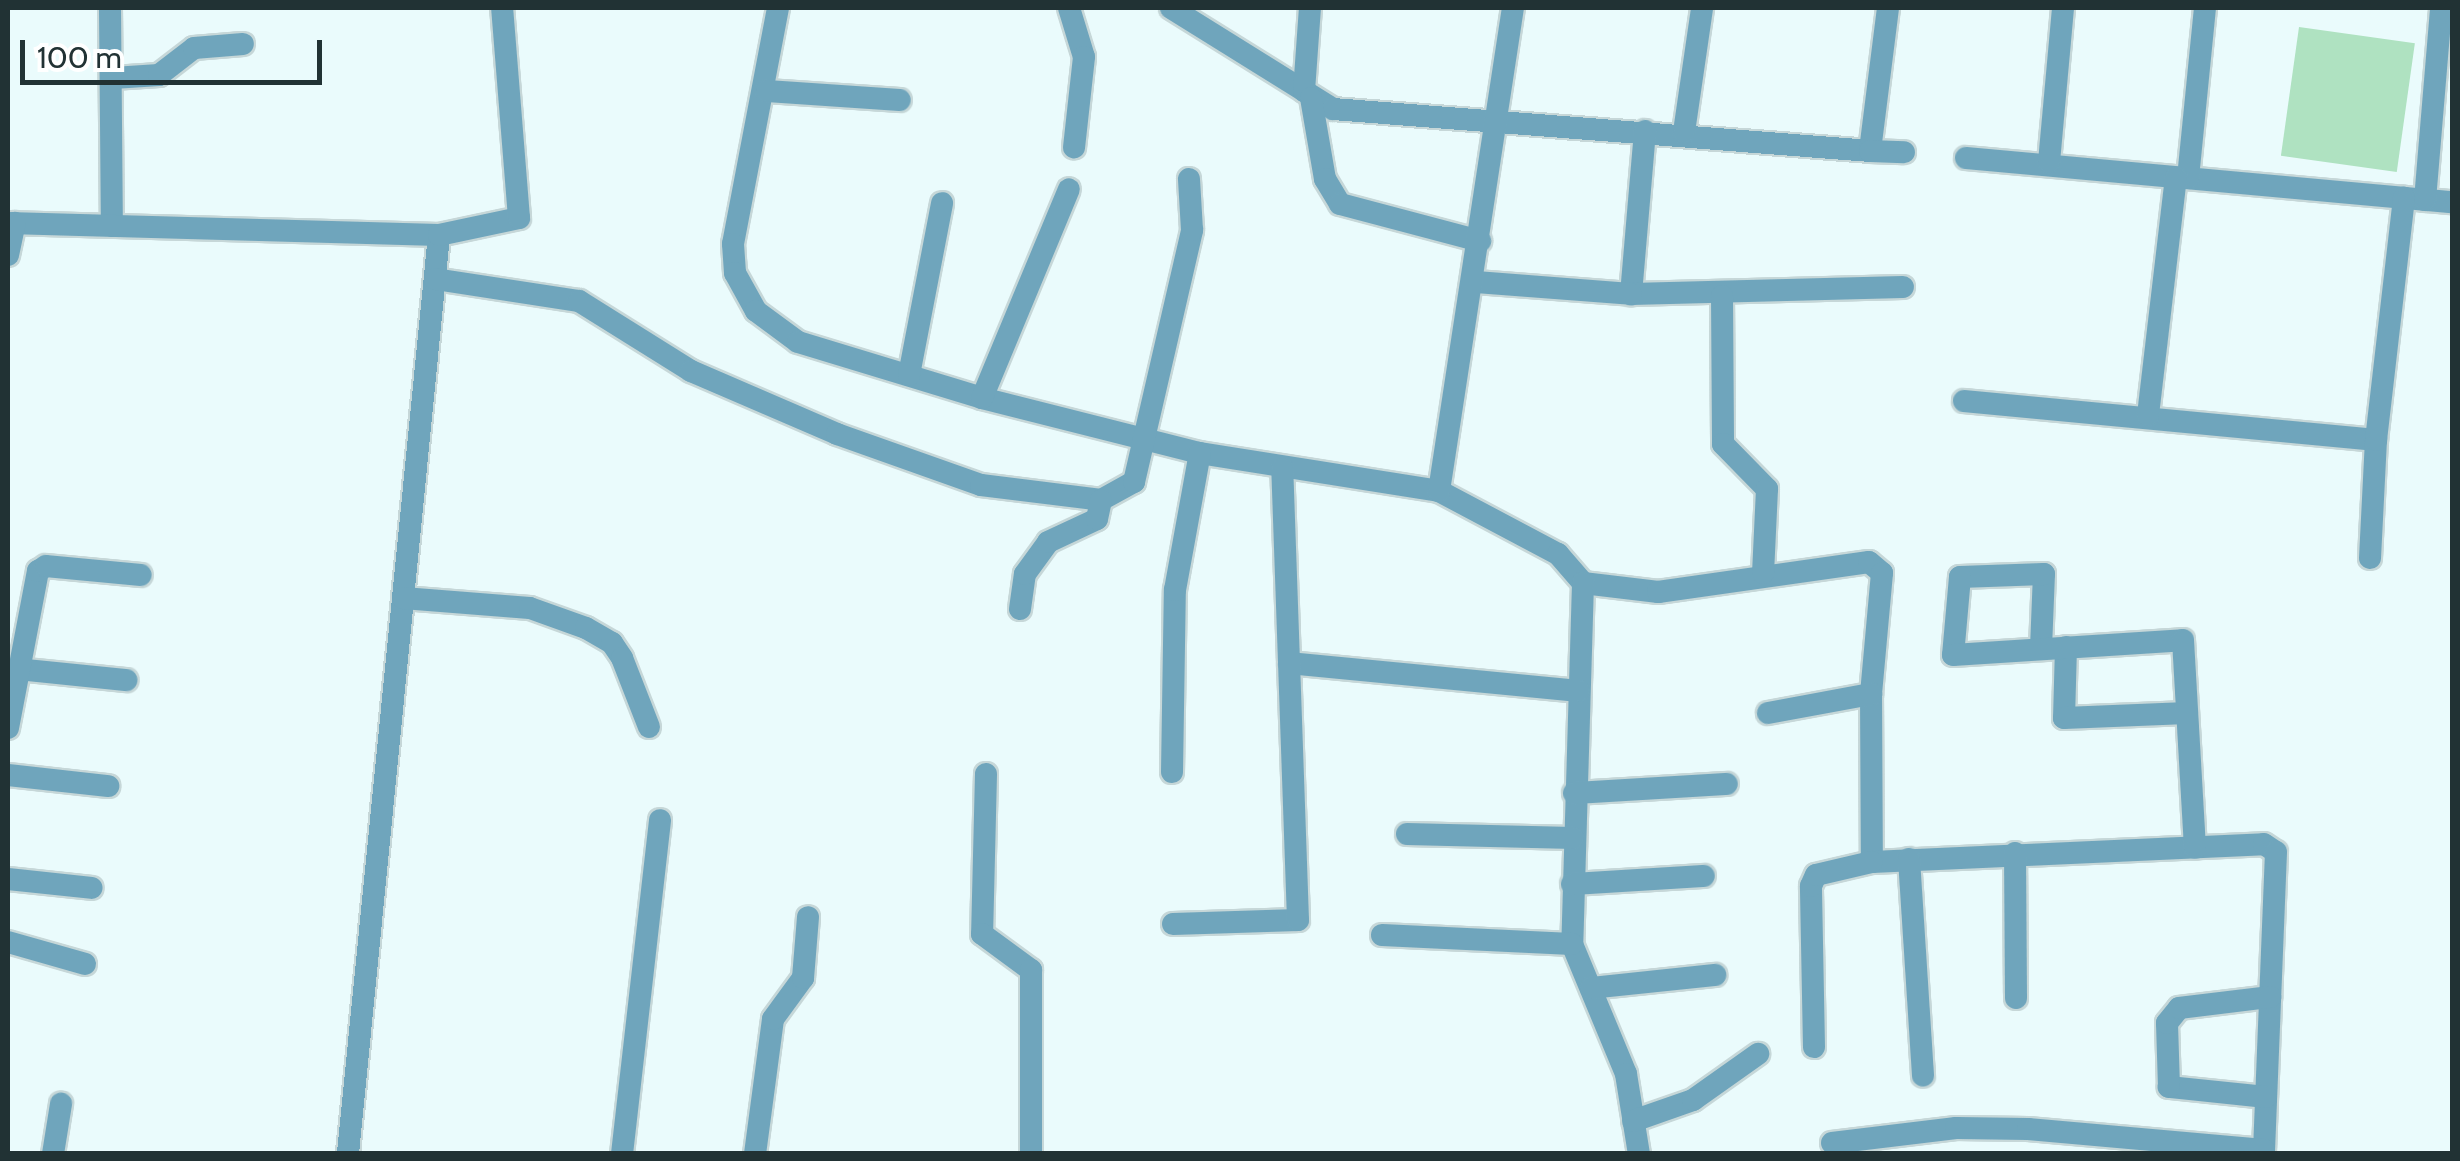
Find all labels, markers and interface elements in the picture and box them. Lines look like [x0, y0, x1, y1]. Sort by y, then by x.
scale bar [25, 20, 328, 82]
text: 100 m [37, 39, 122, 76]

